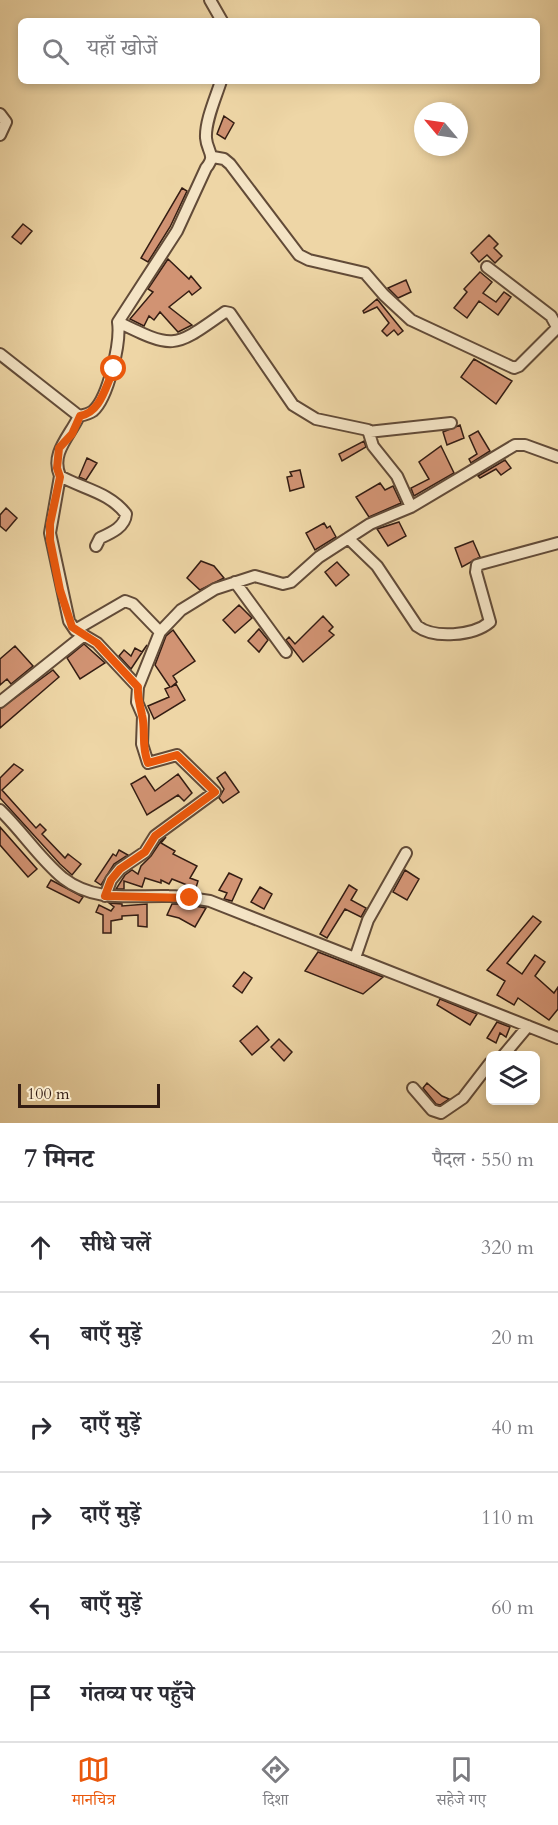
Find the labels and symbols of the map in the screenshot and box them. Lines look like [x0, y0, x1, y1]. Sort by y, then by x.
north arrow [414, 102, 468, 156]
route start [100, 355, 126, 381]
route end [176, 884, 202, 910]
scale bar [18, 1081, 160, 1108]

